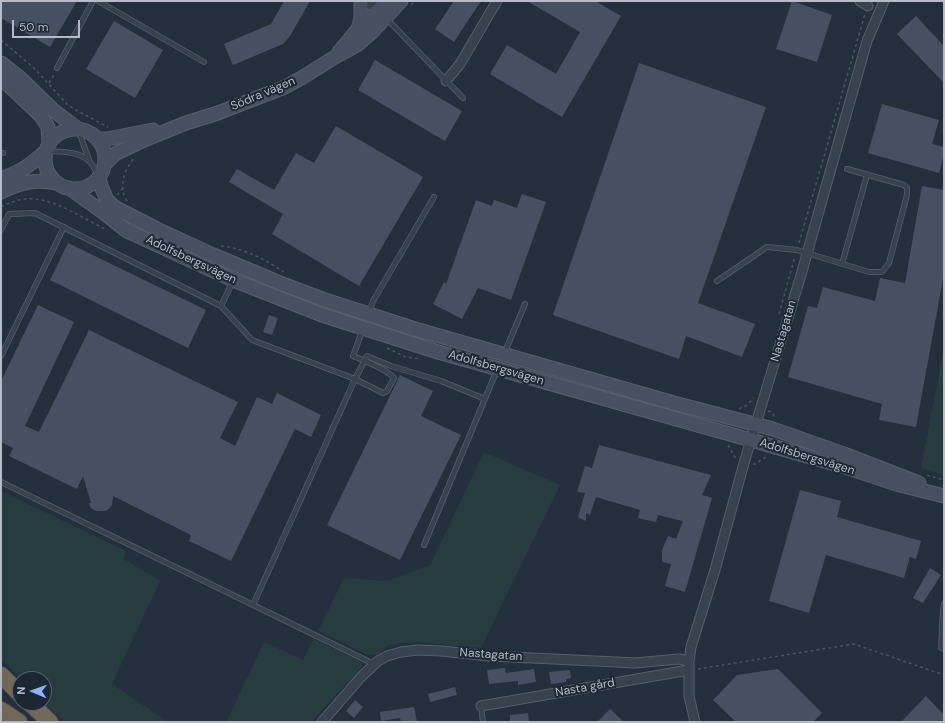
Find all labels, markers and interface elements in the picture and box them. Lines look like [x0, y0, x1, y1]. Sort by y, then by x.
scale bar [14, 12, 82, 38]
text: 50 m [19, 19, 48, 35]
street label: Södra vägen [229, 74, 297, 114]
street label: Adolfsbergsvägen [143, 233, 239, 287]
street label: Nastagatan [768, 299, 800, 363]
street label: Adolfsbergsvägen [447, 347, 545, 389]
street label: Adolfsbergsvägen [758, 436, 856, 478]
street label: Nastagatan [459, 646, 523, 664]
north arrow [12, 671, 52, 711]
street label: Nasta gård [554, 676, 616, 700]
text: N [14, 686, 28, 695]

